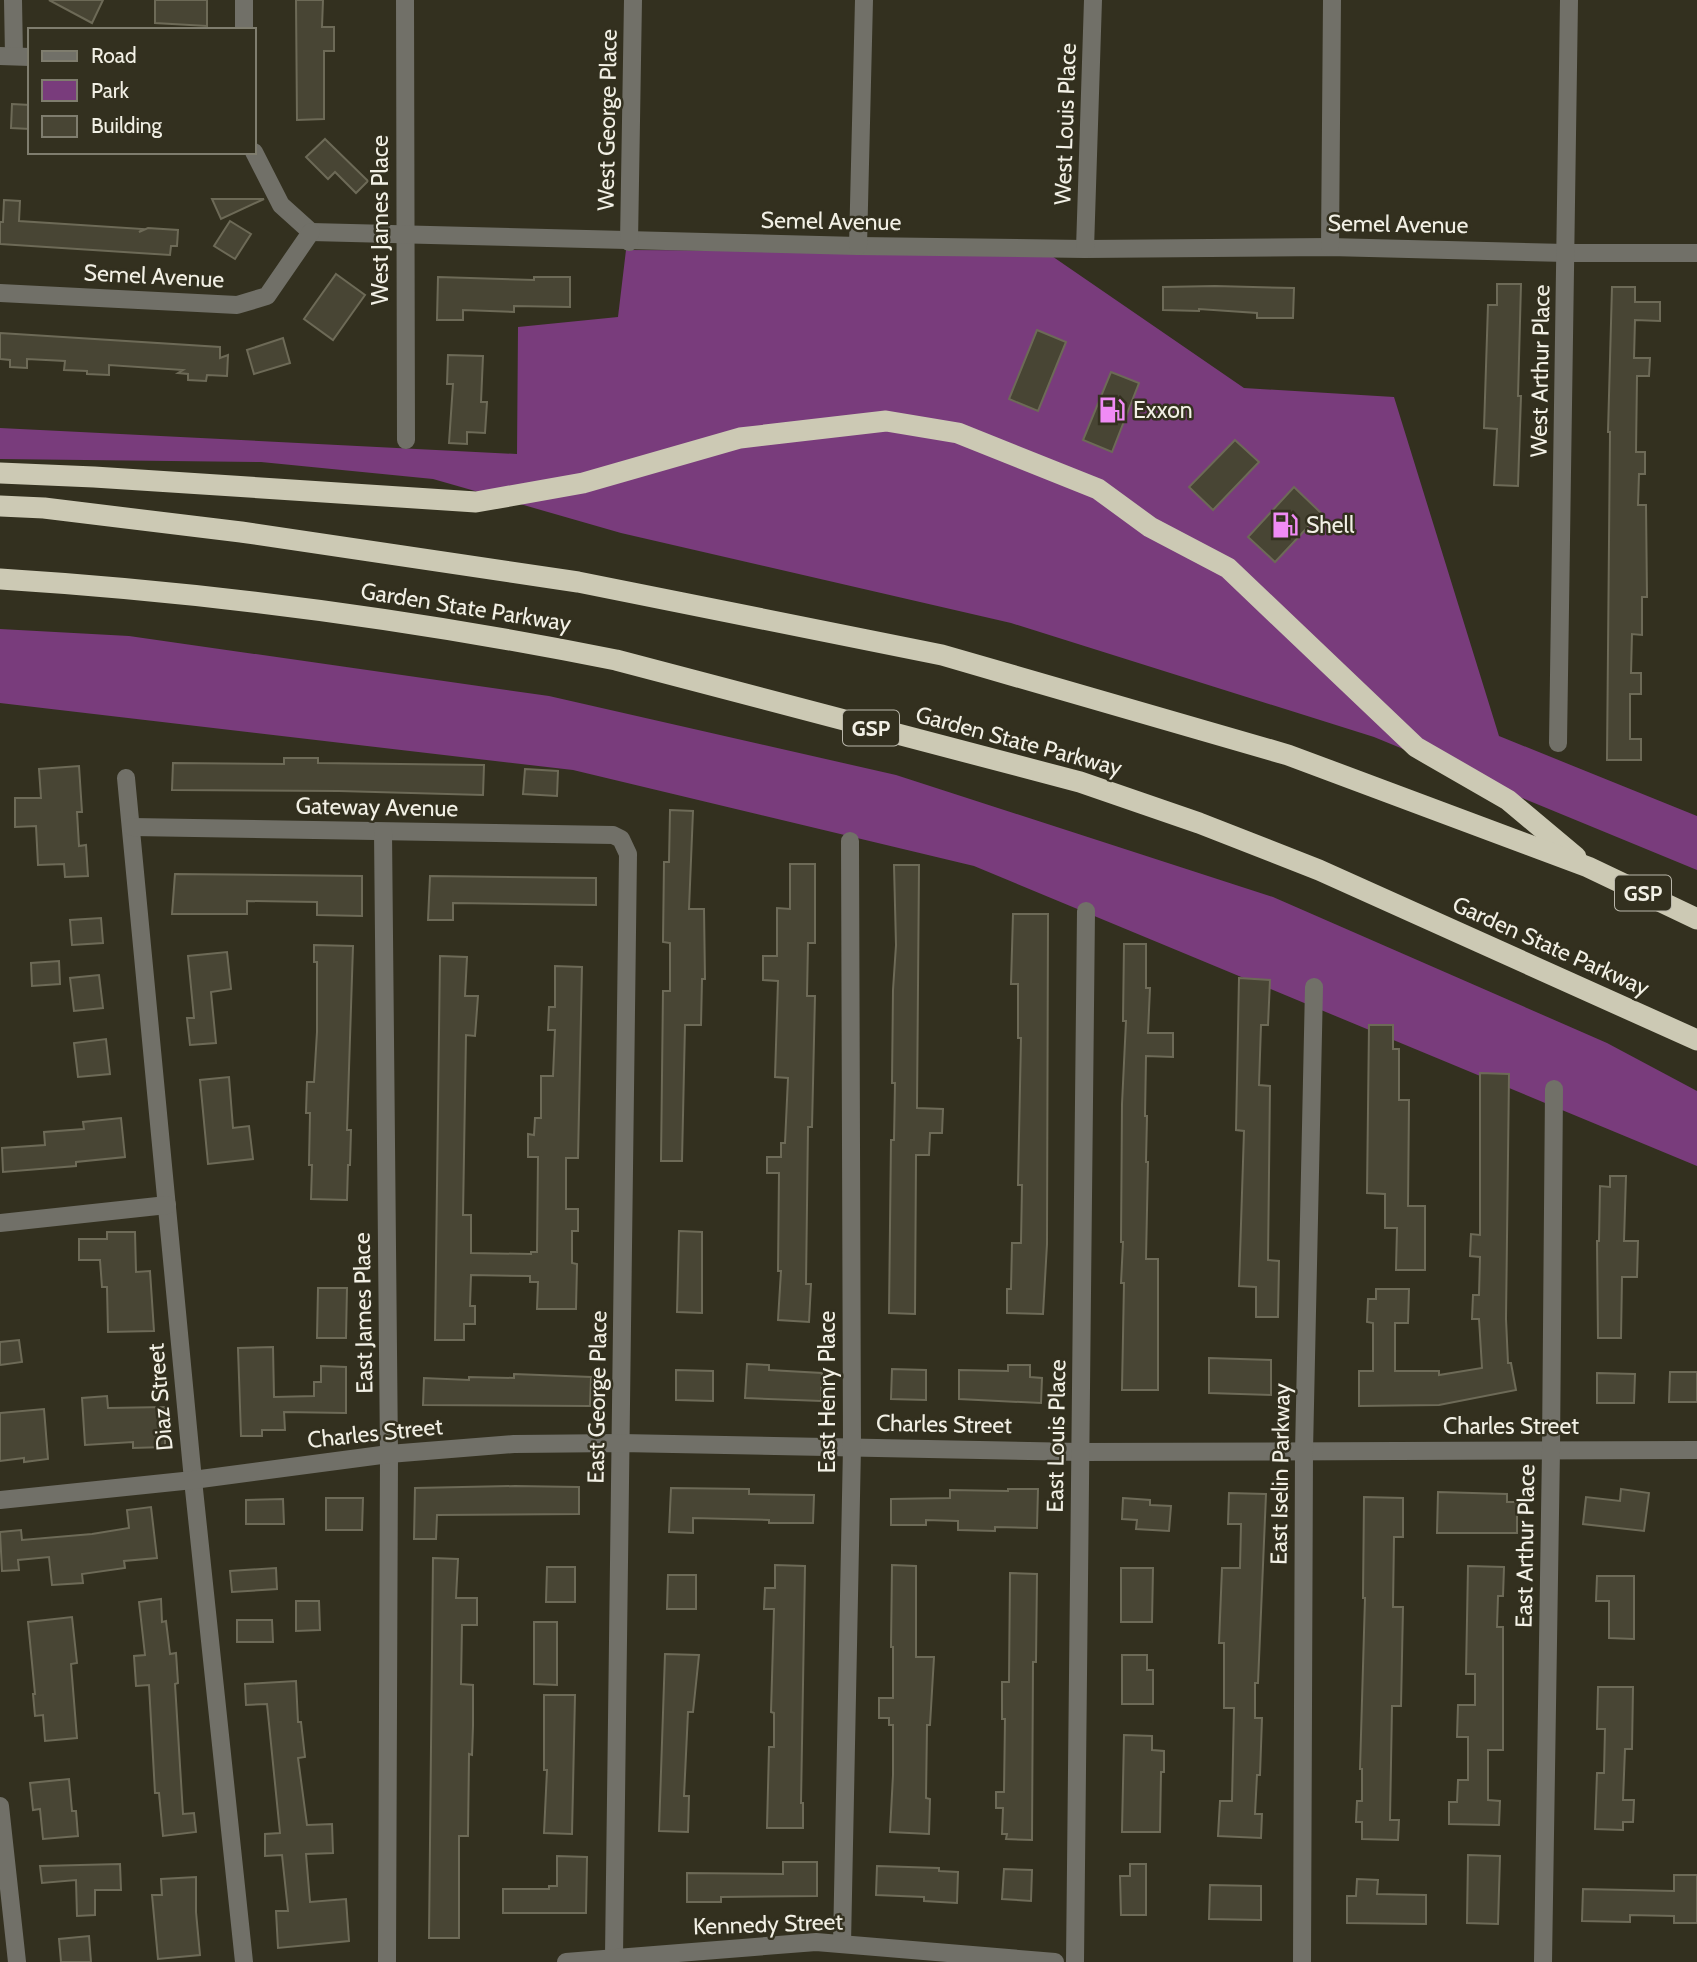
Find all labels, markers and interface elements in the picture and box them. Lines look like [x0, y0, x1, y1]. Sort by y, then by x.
legend [28, 28, 256, 154]
street label: West George Place [591, 29, 623, 211]
street label: West Louis Place [1048, 42, 1082, 206]
text: Road [91, 43, 137, 68]
text: Park [91, 78, 129, 103]
text: Building [91, 113, 163, 138]
street label: West James Place [366, 135, 394, 305]
street label: Semel Avenue [760, 206, 902, 236]
street label: Semel Avenue [1327, 209, 1469, 239]
street label: Semel Avenue [83, 258, 225, 294]
street label: West Arthur Place [1524, 284, 1556, 458]
fuel station icon: Exxon [1097, 395, 1127, 425]
place label: Exxon [1133, 396, 1193, 424]
fuel station icon: Shell [1270, 510, 1300, 540]
place label: Shell [1306, 511, 1355, 539]
street label: Garden State Parkway [359, 577, 574, 638]
street label: Garden State Parkway [913, 700, 1126, 782]
road number: GSP [843, 710, 899, 746]
street label: Gateway Avenue [295, 792, 459, 822]
road number: GSP [1615, 876, 1671, 910]
street label: Garden State Parkway [1448, 890, 1654, 1002]
street label: East James Place [348, 1232, 378, 1394]
street label: East George Place [581, 1310, 613, 1484]
street label: East Henry Place [813, 1311, 841, 1473]
street label: Diaz Street [141, 1342, 179, 1452]
street label: East Louis Place [1041, 1359, 1071, 1513]
street label: East Iselin Parkway [1264, 1383, 1296, 1565]
street label: Charles Street [876, 1409, 1012, 1439]
street label: Charles Street [306, 1412, 444, 1454]
street label: Charles Street [1443, 1412, 1579, 1440]
street label: East Arthur Place [1510, 1464, 1540, 1628]
street label: Kennedy Street [692, 1907, 844, 1941]

